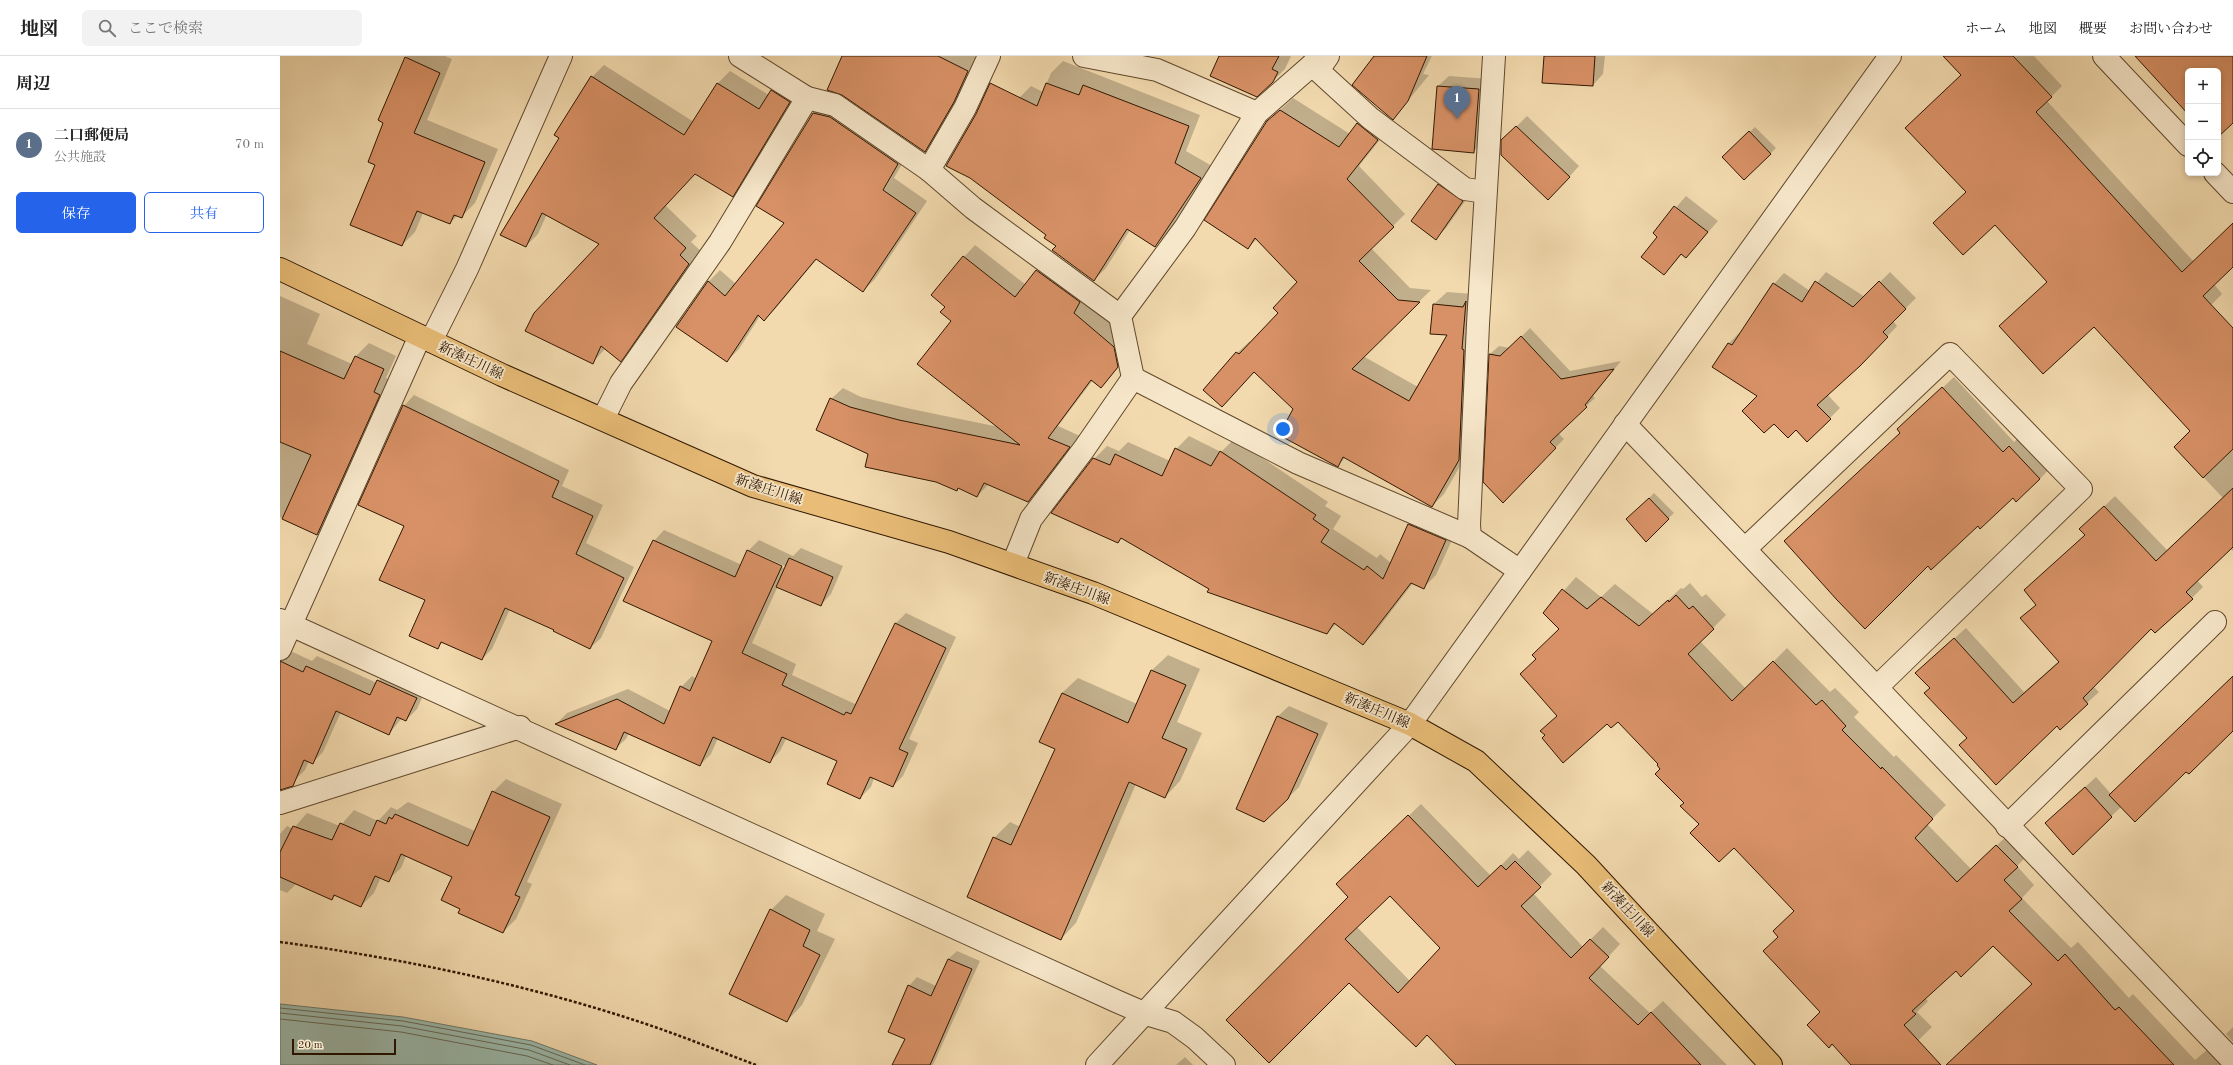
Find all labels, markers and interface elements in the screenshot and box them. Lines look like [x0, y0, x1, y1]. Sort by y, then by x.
search box [82, 10, 362, 46]
icon: search [96, 17, 118, 39]
text: 地図 [20, 21, 58, 40]
text: ここで検索 [128, 22, 203, 37]
text: ホーム [1965, 22, 2007, 36]
text: 地図 [2029, 22, 2057, 36]
text: 概要 [2079, 22, 2107, 36]
text: お問い合わせ [2129, 22, 2213, 36]
map controls [2185, 68, 2221, 176]
button: + [2185, 68, 2221, 104]
text: 周辺 [16, 76, 50, 93]
pin: 1 [1444, 86, 1470, 119]
button: − [2185, 104, 2221, 140]
text: 二口郵便局 [54, 129, 129, 144]
text: 1 [25, 138, 33, 151]
text: 70 m [235, 138, 264, 151]
button: locate [2185, 140, 2221, 176]
text: 公共施設 [54, 151, 106, 164]
button: 保存 [16, 192, 136, 233]
button: 共有 [144, 192, 264, 233]
street label: 新湊庄川線 [436, 339, 506, 382]
your location [1273, 419, 1293, 439]
street label: 新湊庄川線 [733, 472, 804, 507]
street label: 新湊庄川線 [1041, 569, 1112, 607]
street label: 新湊庄川線 [1342, 690, 1412, 731]
street label: 新湊庄川線 [1598, 879, 1657, 940]
scale bar [292, 1037, 396, 1056]
text: 20 m [298, 1040, 323, 1051]

